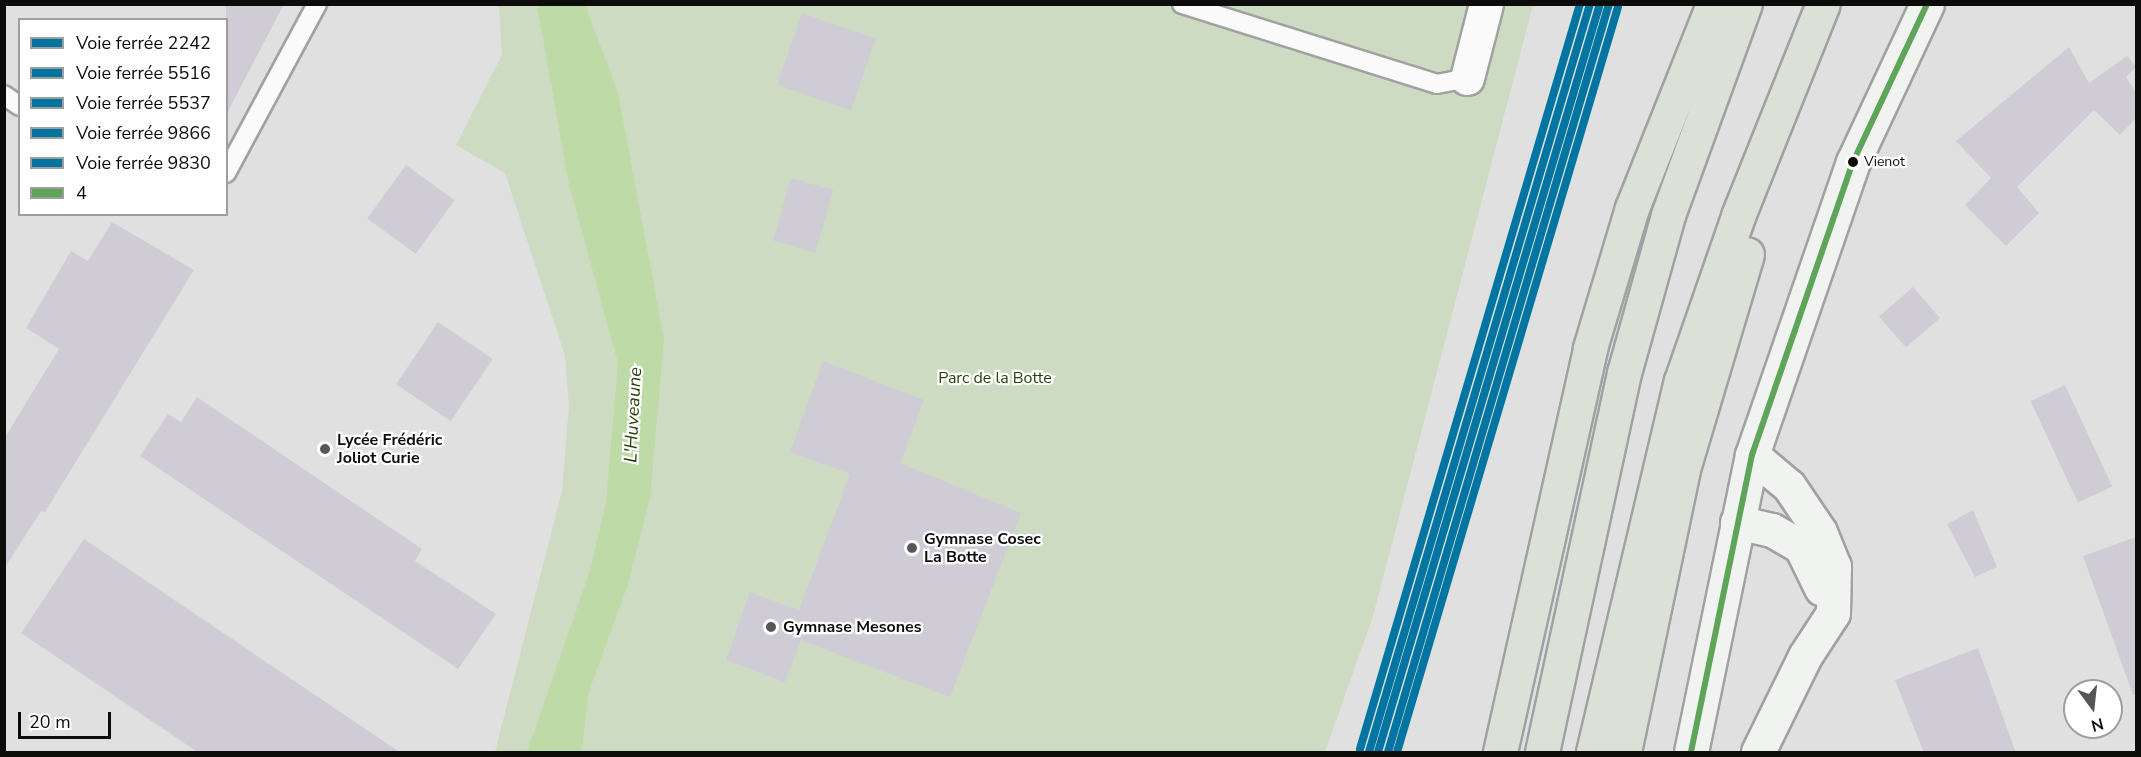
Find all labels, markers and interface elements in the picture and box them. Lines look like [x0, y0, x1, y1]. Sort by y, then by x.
legend [18, 18, 228, 216]
text: Voie ferrée 2242 [76, 31, 211, 55]
text: Voie ferrée 5516 [76, 61, 211, 85]
text: Voie ferrée 5537 [76, 91, 211, 115]
text: Voie ferrée 9866 [76, 121, 211, 145]
text: Voie ferrée 9830 [76, 151, 211, 175]
place label: Vienot [1864, 154, 1905, 170]
marker: Vienot [1847, 156, 1859, 168]
text: 4 [76, 181, 87, 205]
water label: L'Huveaune [620, 367, 646, 463]
park label: Parc de la Botte [938, 368, 1052, 388]
place label: Lycée Frédéric Joliot Curie [337, 430, 442, 468]
marker: Lycée Frédéric Joliot Curie [318, 442, 332, 456]
place label: Gymnase Cosec La Botte [924, 529, 1041, 567]
marker: Gymnase Cosec La Botte [905, 541, 919, 555]
place label: Gymnase Mesones [783, 617, 922, 637]
marker: Gymnase Mesones [764, 620, 778, 634]
north arrow [2063, 679, 2123, 739]
scale bar [21, 700, 114, 738]
text: 20 m [29, 710, 71, 734]
text: N [2089, 712, 2106, 737]

